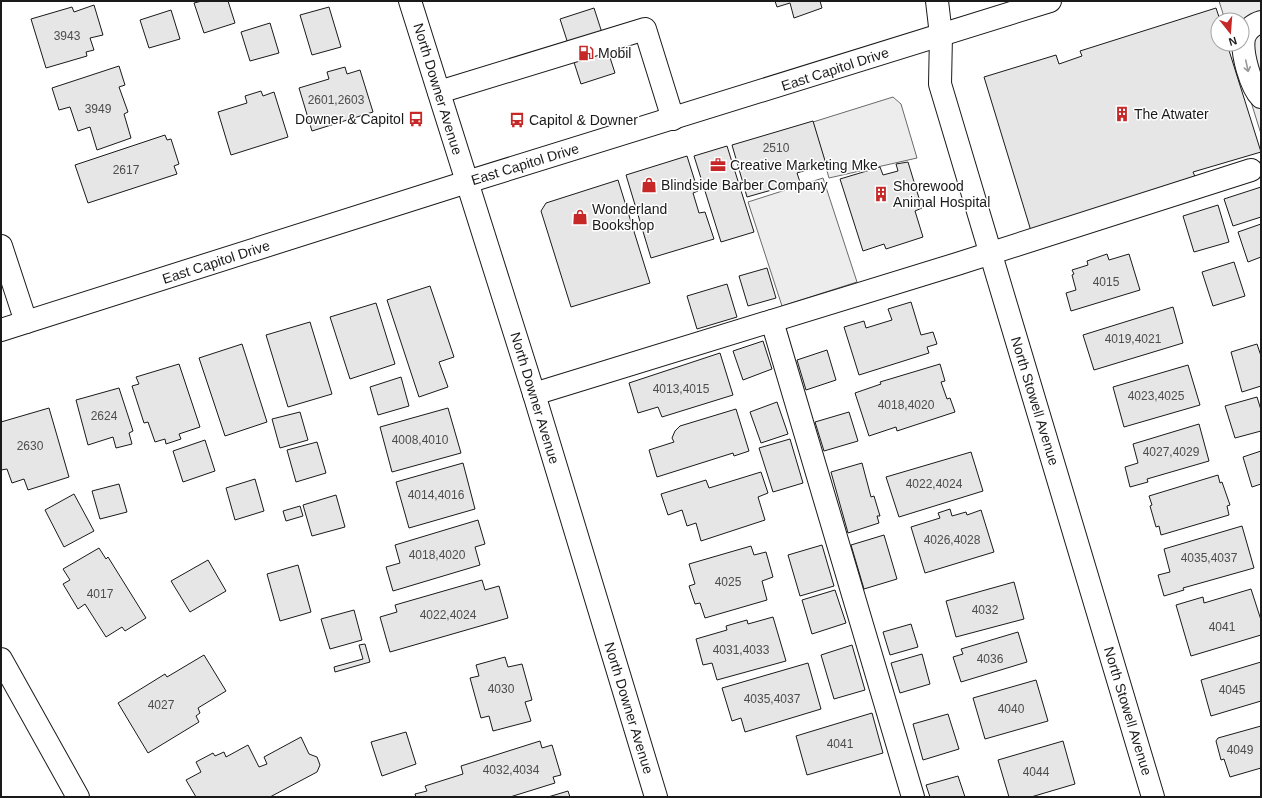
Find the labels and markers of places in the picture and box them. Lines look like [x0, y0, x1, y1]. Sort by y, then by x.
fuel station icon: Mobil [577, 44, 595, 62]
place label: Mobil [598, 45, 631, 61]
building icon: The Atwater [1113, 105, 1131, 123]
place label: The Atwater [1134, 106, 1209, 122]
bus stop icon: Downer & Capitol [407, 110, 425, 128]
place label: Downer & Capitol [295, 111, 404, 127]
bus stop icon: Capitol & Downer [508, 111, 526, 129]
place label: Capitol & Downer [529, 112, 638, 128]
office icon: Creative Marketing Mke [709, 156, 727, 174]
place label: Creative Marketing Mke [730, 157, 878, 173]
shop icon: Blindside Barber Company [640, 176, 658, 194]
place label: Blindside Barber Company [661, 177, 828, 193]
place label: Shorewood Animal Hospital [893, 178, 990, 210]
building icon: Shorewood Animal Hospital [872, 185, 890, 203]
place label: Wonderland Bookshop [592, 201, 667, 233]
shop icon: Wonderland Bookshop [571, 208, 589, 226]

